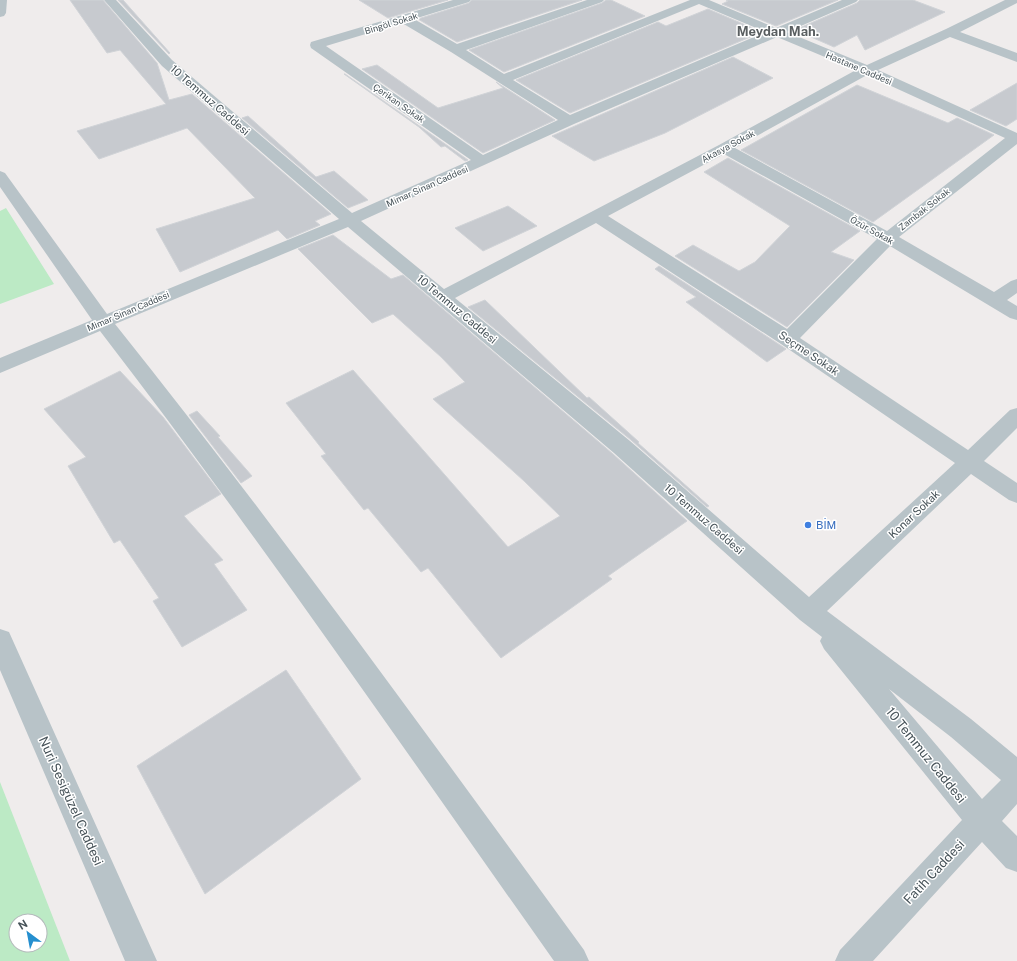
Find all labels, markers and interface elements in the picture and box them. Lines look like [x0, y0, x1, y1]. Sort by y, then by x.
street label: Bingöl Sokak [363, 10, 419, 36]
district label: Meydan Mah. [737, 24, 819, 39]
street label: Hastane Caddesi [824, 49, 894, 87]
street label: 10 Temmuz Caddesi [168, 63, 252, 137]
street label: Çerikan Sokak [371, 81, 427, 125]
street label: Akasya Sokak [699, 127, 757, 165]
street label: Mimar Sinan Caddesi [384, 163, 470, 209]
street label: Zambak Sokak [896, 186, 952, 232]
street label: Özür Sokak [848, 214, 896, 246]
street label: 10 Temmuz Caddesi [415, 272, 499, 346]
street label: Mimar Sinan Caddesi [85, 289, 171, 333]
street label: Seçme Sokak [776, 329, 841, 378]
street label: 10 Temmuz Caddesi [662, 482, 746, 556]
street label: Konar Sokak [886, 488, 942, 540]
place label: BİM [816, 518, 836, 531]
marker: BİM [803, 520, 813, 530]
street label: 10 Temmuz Caddesi [883, 704, 969, 806]
street label: Nuri Sesigüzel Caddesi [36, 734, 106, 868]
street label: Fatih Caddesi [900, 837, 968, 907]
north arrow [8, 913, 48, 953]
text: N [16, 917, 30, 932]

